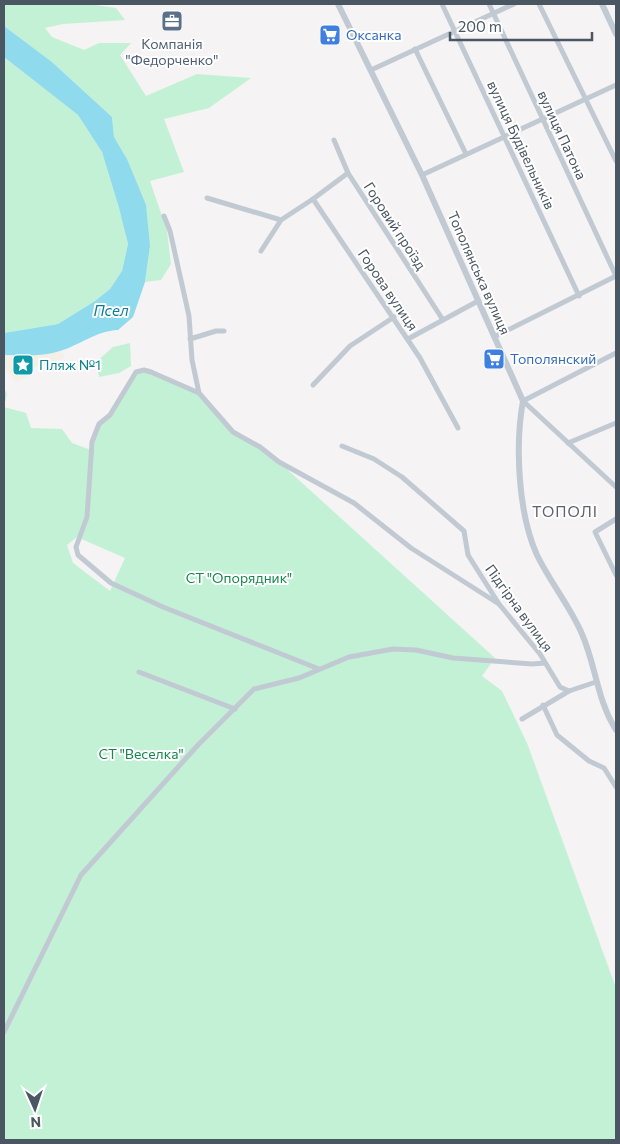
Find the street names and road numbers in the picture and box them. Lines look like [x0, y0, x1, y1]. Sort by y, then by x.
street label: вулиця Будівельників [484, 78, 559, 212]
street label: вулиця Патона [534, 88, 590, 182]
street label: Горовий проїзд [361, 179, 430, 273]
street label: Тополянська вулиця [445, 208, 514, 337]
street label: Горова вулиця [355, 246, 422, 334]
street label: Підгірна вулиця [482, 561, 557, 655]

